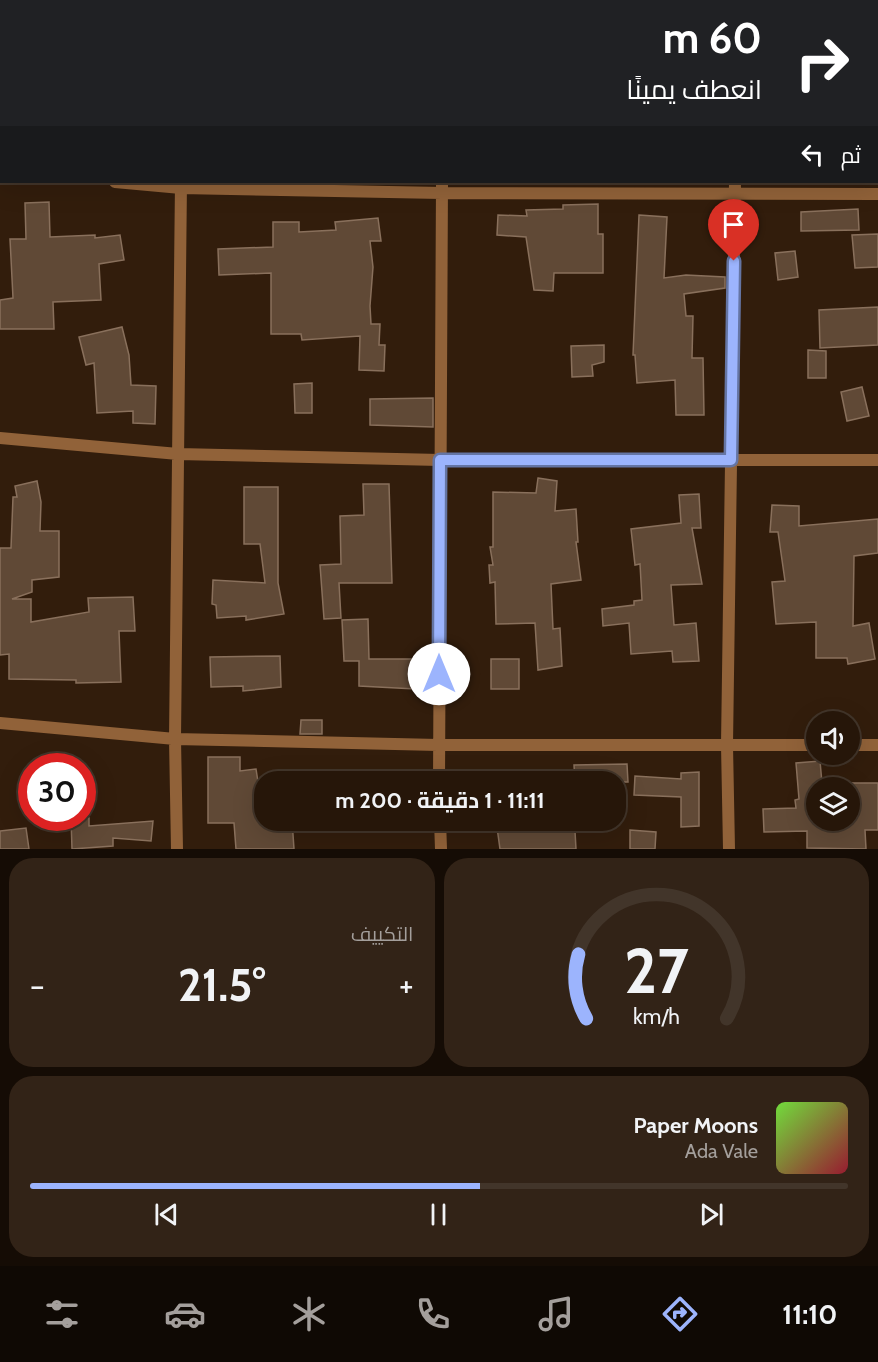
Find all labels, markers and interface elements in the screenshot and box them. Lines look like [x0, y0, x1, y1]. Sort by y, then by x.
text: 60 m [663, 12, 762, 64]
icon: right [783, 24, 861, 102]
text: انعطف يمينًا [626, 73, 762, 106]
icon: left [796, 138, 829, 171]
text: ثم [841, 142, 861, 169]
pin [708, 199, 759, 261]
icon: arrive [717, 208, 750, 241]
position arrow [407, 642, 471, 706]
map controls [806, 711, 860, 831]
button: sound [806, 711, 860, 765]
speed limit sign: 30 [18, 753, 96, 831]
button: layers [806, 777, 860, 831]
text: 11:11 · 1 دقيقة · 200 m [335, 787, 545, 814]
text: التكييف [351, 922, 414, 946]
text: 27 [624, 933, 689, 1009]
text: 21.5° [178, 958, 266, 1012]
text: − [30, 965, 45, 1005]
text: + [399, 965, 413, 1005]
text: km/h [633, 1004, 680, 1030]
text: Paper Moons [634, 1112, 758, 1139]
text: Ada Vale [685, 1139, 758, 1163]
icon: previous [150, 1198, 183, 1231]
icon: pause [422, 1198, 455, 1231]
icon: next [695, 1198, 728, 1231]
icon: filters [41, 1293, 83, 1335]
icon: car [164, 1293, 206, 1335]
icon: climate [288, 1293, 330, 1335]
icon: phone [412, 1293, 454, 1335]
icon: music [535, 1293, 577, 1335]
icon: directions [659, 1293, 701, 1335]
text: 11:10 [782, 1298, 837, 1331]

